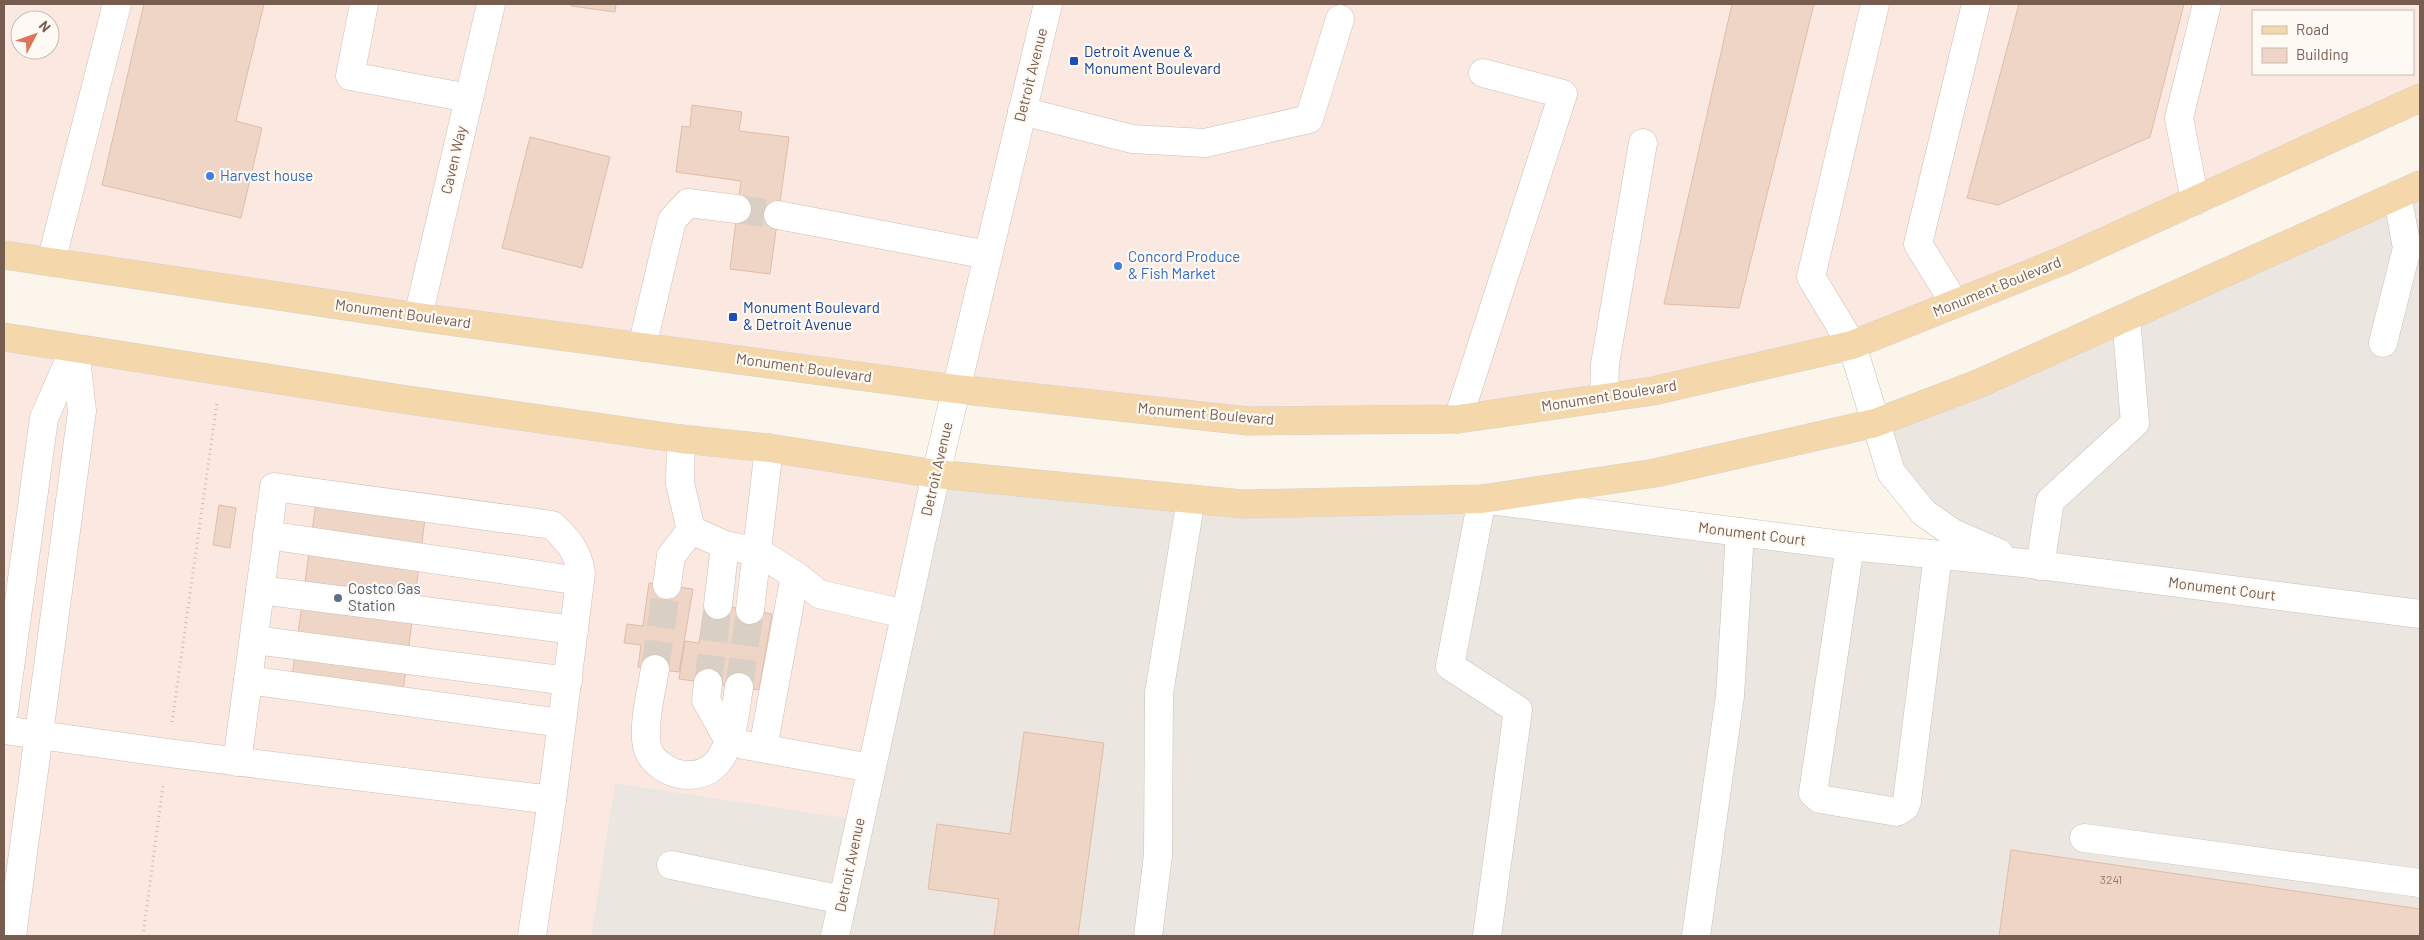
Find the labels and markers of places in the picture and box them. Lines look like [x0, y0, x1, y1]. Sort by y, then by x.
place label: Detroit Avenue & Monument Boulevard [1084, 42, 1221, 77]
marker: Detroit Avenue & Monument Boulevard [1068, 55, 1080, 67]
place label: Harvest house [220, 166, 313, 184]
marker: Harvest house [204, 170, 216, 182]
place label: Concord Produce & Fish Market [1128, 247, 1240, 282]
marker: Concord Produce & Fish Market [1112, 260, 1124, 272]
place label: Monument Boulevard & Detroit Avenue [743, 298, 880, 333]
marker: Monument Boulevard & Detroit Avenue [727, 311, 739, 323]
place label: Costco Gas Station [348, 579, 421, 614]
marker: Costco Gas Station [332, 592, 344, 604]

